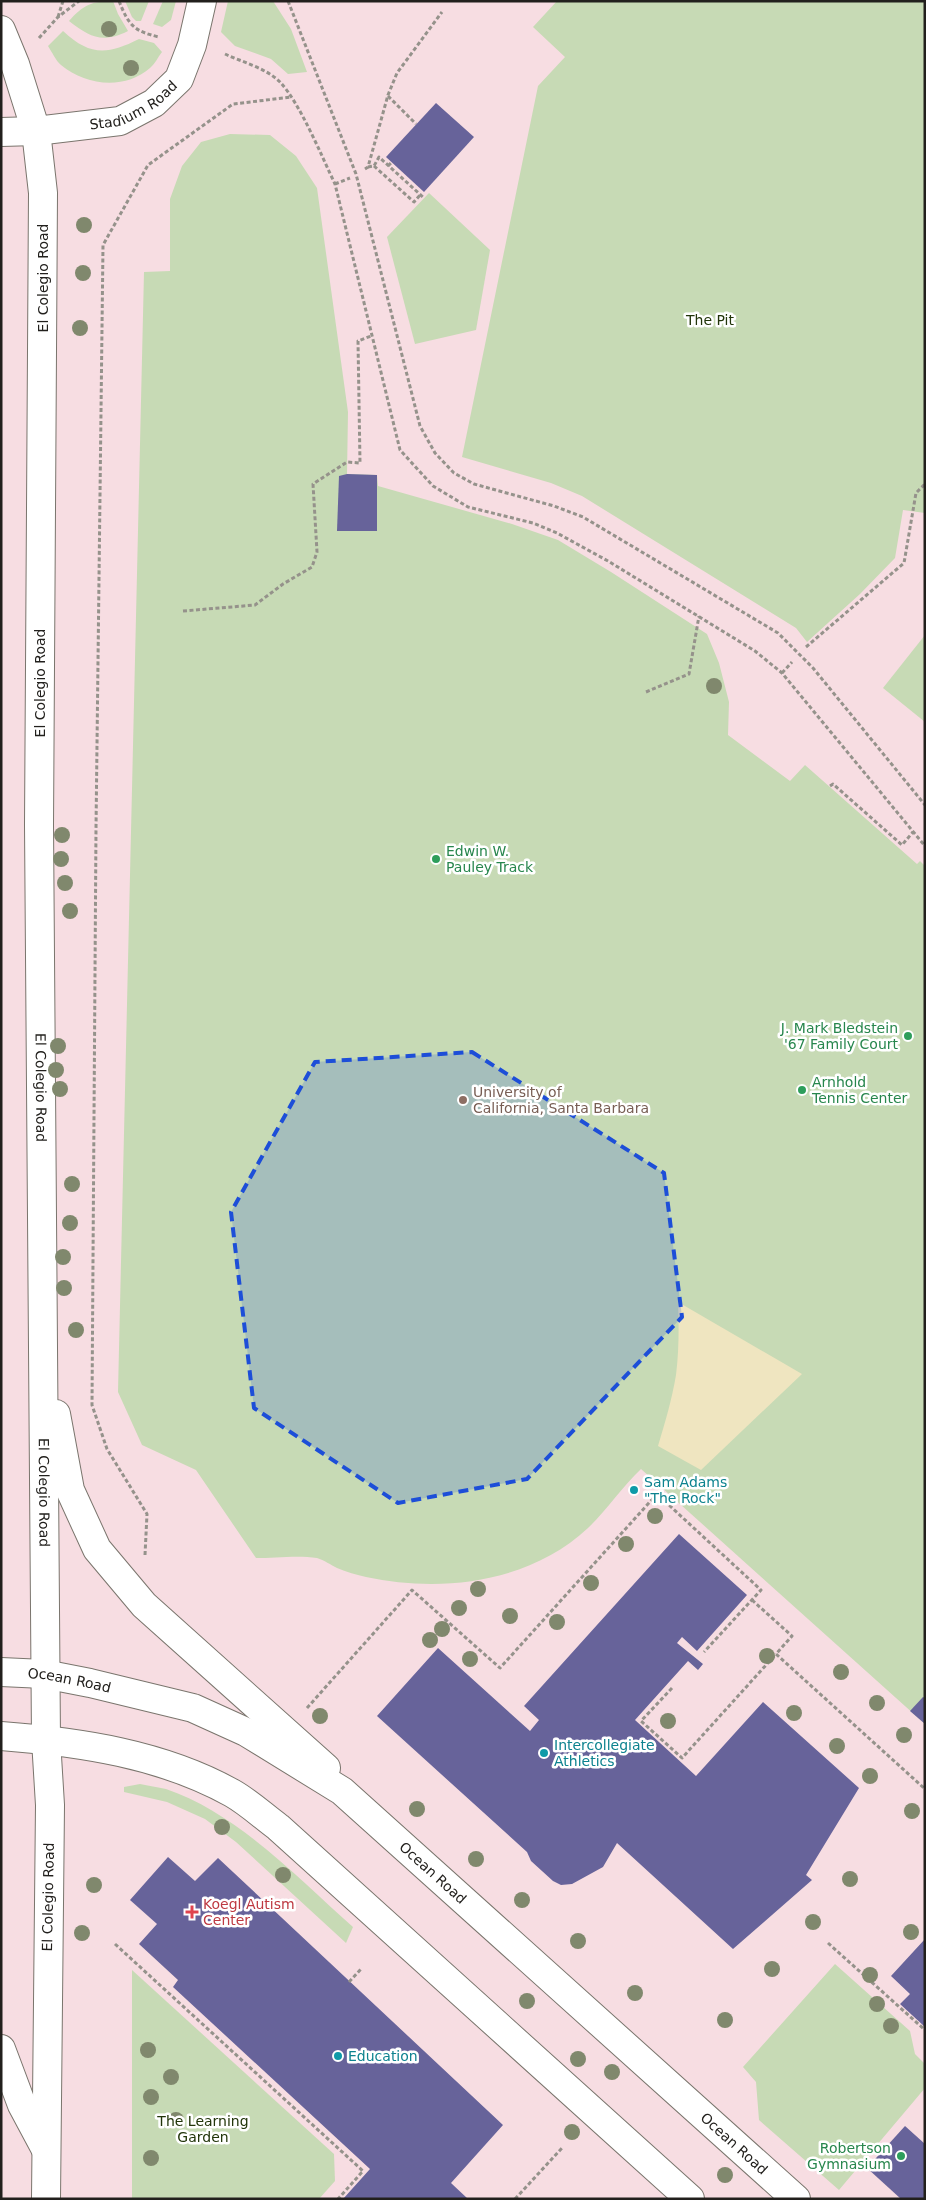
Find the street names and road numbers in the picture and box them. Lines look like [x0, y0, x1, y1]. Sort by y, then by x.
street label: Stadium Road [89, 77, 180, 133]
street label: El Colegio Road [35, 224, 51, 332]
street label: El Colegio Road [32, 629, 48, 737]
street label: El Colegio Road [33, 1033, 49, 1142]
street label: El Colegio Road [36, 1438, 53, 1547]
street label: Ocean Road [27, 1665, 113, 1696]
street label: Ocean Road [396, 1839, 470, 1907]
street label: El Colegio Road [39, 1842, 57, 1952]
street label: Ocean Road [697, 2109, 771, 2178]

